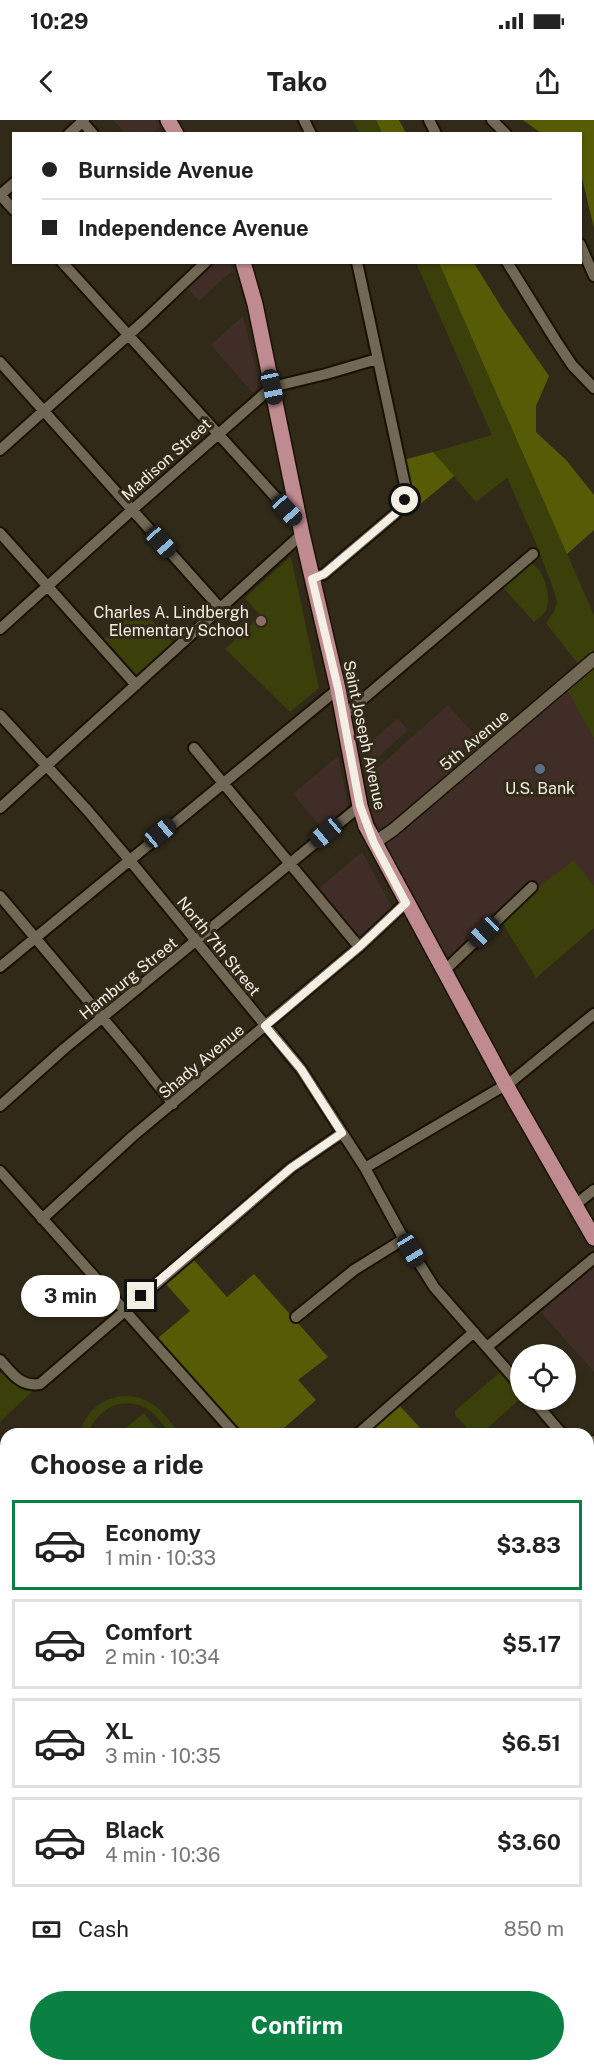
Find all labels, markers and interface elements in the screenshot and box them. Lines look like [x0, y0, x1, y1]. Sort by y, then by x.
text: 10:29 [30, 8, 88, 34]
icon: back [30, 65, 63, 98]
text: Tako [267, 65, 327, 97]
icon: share [531, 65, 564, 98]
text: Burnside Avenue [78, 157, 254, 183]
text: Independence Avenue [78, 215, 309, 241]
car [259, 368, 285, 406]
street label: Madison Street [118, 414, 215, 504]
route start [391, 486, 418, 513]
car [268, 491, 306, 529]
car [142, 523, 180, 561]
place label: Charles A. Lindbergh Elementary School [94, 603, 249, 640]
marker: Charles A. Lindbergh Elementary School [254, 614, 268, 628]
street label: Saint Joseph Avenue [339, 659, 390, 812]
street label: 5th Avenue [436, 706, 513, 775]
marker: U.S. Bank [533, 762, 547, 776]
place label: U.S. Bank [505, 779, 575, 798]
car [140, 815, 180, 851]
car [306, 815, 346, 851]
street label: North 7th Street [173, 893, 264, 1000]
car [465, 913, 503, 951]
street label: Hamburg Street [76, 933, 181, 1024]
street label: Shady Avenue [155, 1020, 248, 1103]
car [394, 1230, 428, 1270]
callout: 3 min [21, 1275, 120, 1317]
route end [127, 1282, 154, 1309]
text: 3 min [44, 1284, 97, 1308]
map controls [510, 1344, 576, 1410]
button: locate [510, 1344, 576, 1410]
text: Choose a ride [30, 1448, 204, 1480]
icon: car [33, 1518, 87, 1572]
text: Economy [105, 1520, 201, 1546]
text: $3.83 [496, 1532, 561, 1558]
text: 1 min · 10:33 [105, 1546, 216, 1570]
icon: car [33, 1617, 87, 1671]
text: Comfort [105, 1619, 192, 1645]
text: $5.17 [502, 1631, 561, 1657]
text: 2 min · 10:34 [105, 1645, 220, 1669]
icon: car [33, 1716, 87, 1770]
text: XL [105, 1718, 133, 1744]
text: $6.51 [501, 1730, 561, 1756]
text: 3 min · 10:35 [105, 1744, 221, 1768]
icon: car [33, 1815, 87, 1869]
text: Black [105, 1817, 164, 1843]
text: $3.60 [497, 1829, 561, 1855]
text: 4 min · 10:36 [105, 1843, 220, 1867]
icon: cash [30, 1913, 63, 1946]
text: Cash [78, 1916, 129, 1942]
text: 850 m [504, 1917, 564, 1941]
button: Confirm [30, 1991, 564, 2060]

